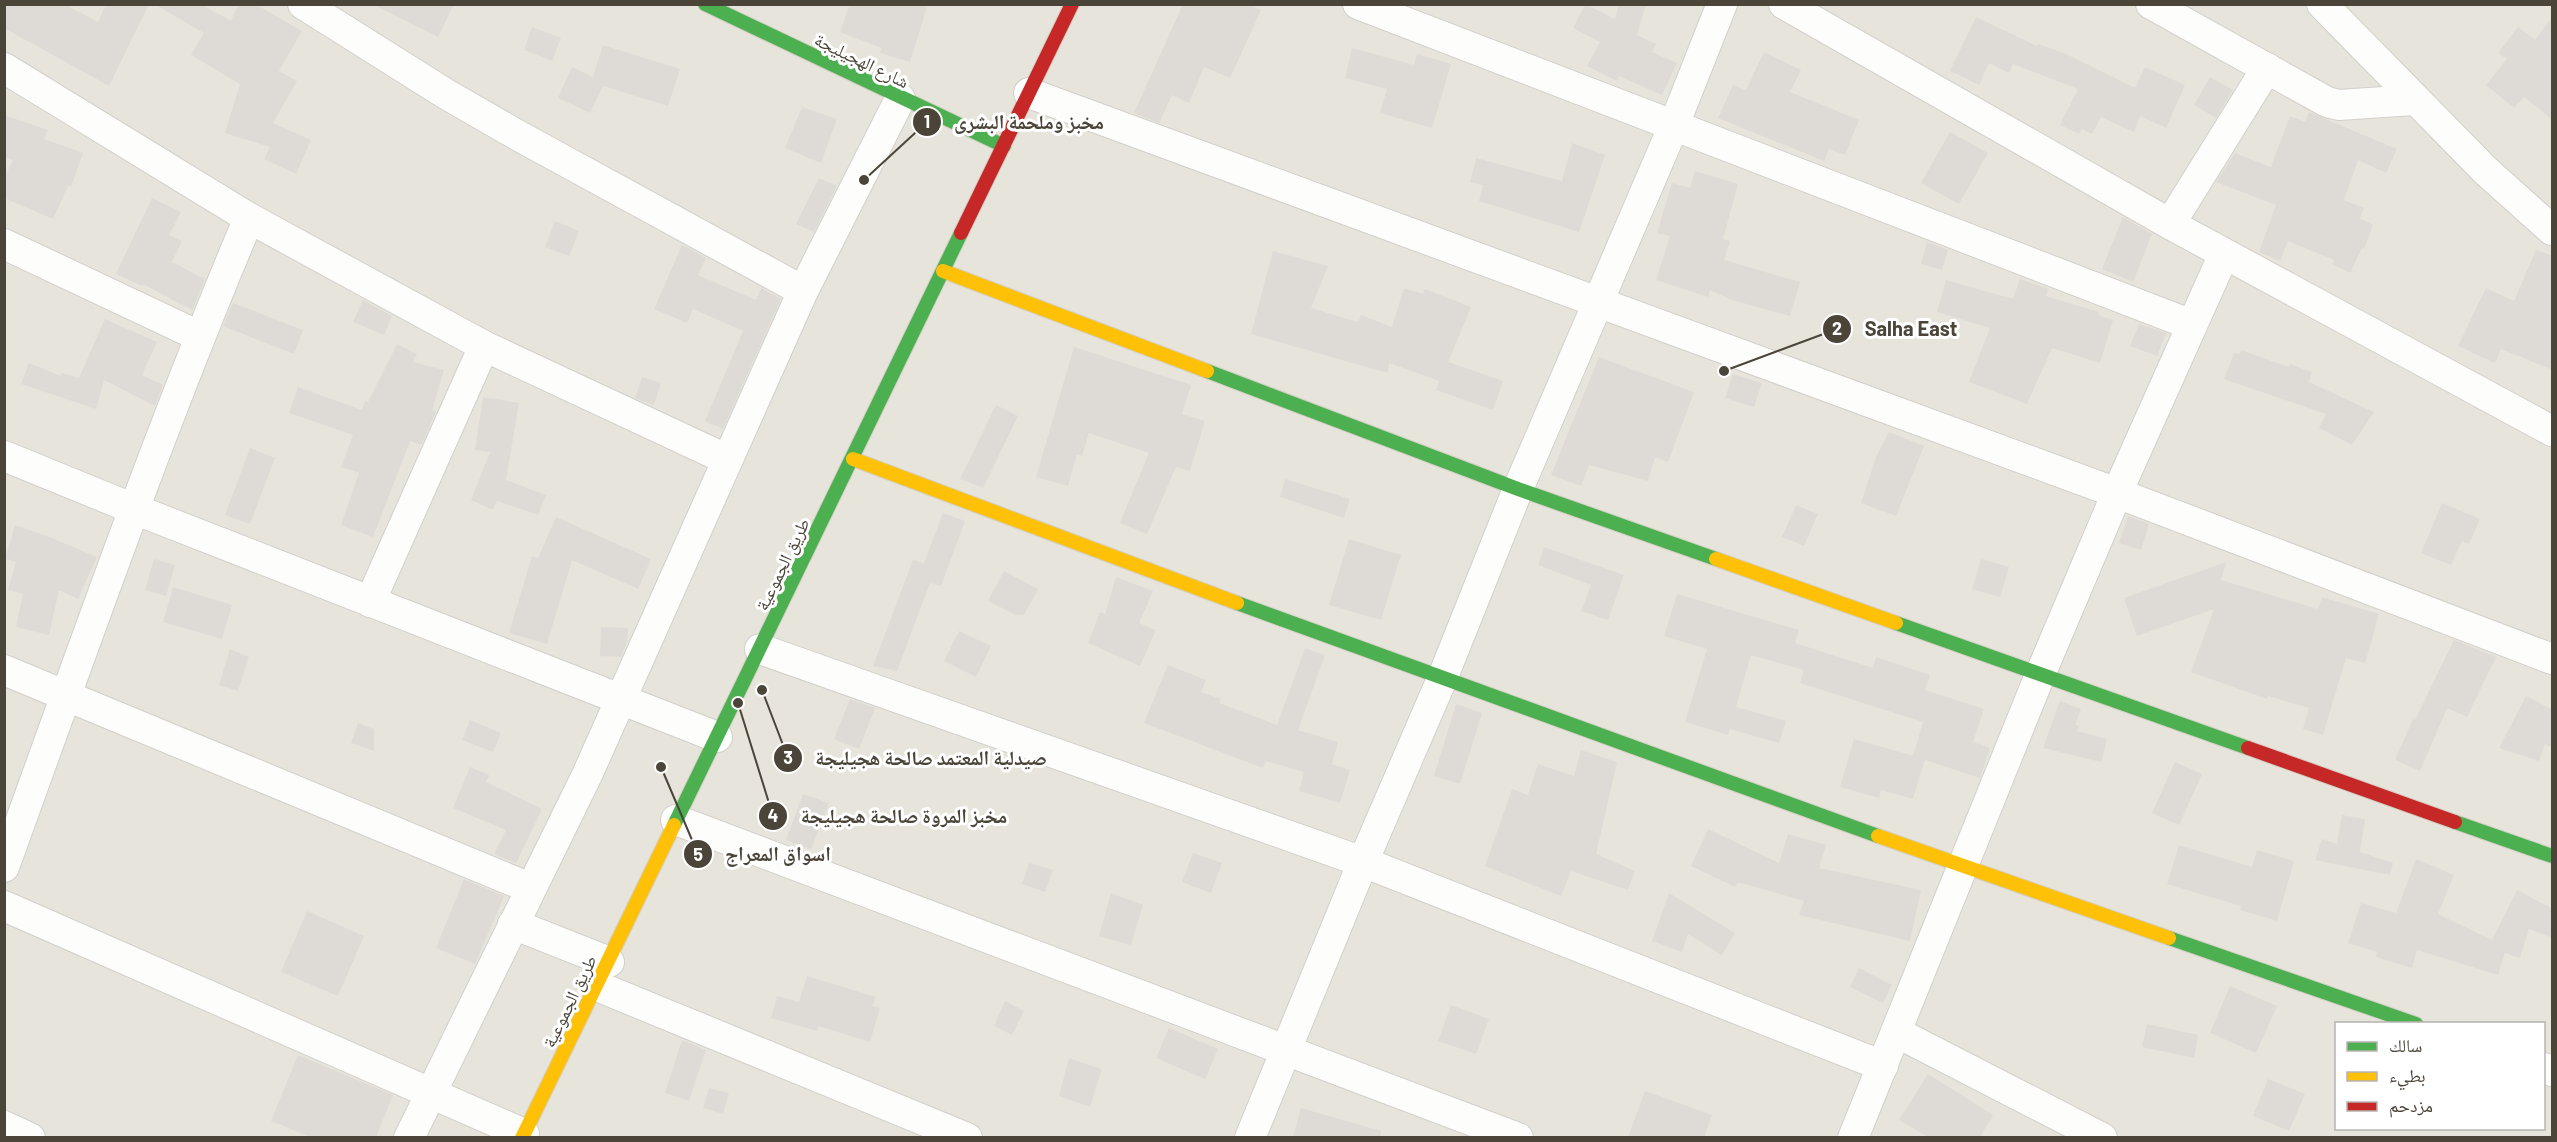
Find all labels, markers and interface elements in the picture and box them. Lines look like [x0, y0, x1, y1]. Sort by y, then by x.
street label: شارع الهجيليجة [811, 28, 913, 93]
callout: مخبز وملحمة البشرى [912, 103, 1116, 141]
text: مخبز وملحمة البشرى [954, 109, 1104, 134]
text: 1 [924, 110, 930, 132]
callout: Salha East [1822, 310, 1969, 348]
text: Salha East [1865, 316, 1957, 340]
text: 2 [1832, 317, 1842, 339]
street label: طريق الجموعية [750, 514, 815, 614]
callout: صيدلية المعتمد صالحة هجيليجة [773, 739, 1059, 777]
text: صيدلية المعتمد صالحة هجيليجة [815, 745, 1047, 770]
text: 3 [783, 746, 793, 768]
callout: مخبز المروة صالحة هجيليجة [758, 797, 1019, 835]
text: مخبز المروة صالحة هجيليجة [801, 803, 1007, 828]
text: 4 [768, 804, 779, 826]
callout: اسواق المعراج [683, 835, 843, 873]
text: اسواق المعراج [725, 841, 831, 867]
text: 5 [693, 843, 703, 865]
street label: طريق الجموعية [537, 951, 602, 1051]
legend [2335, 1022, 2545, 1130]
text: سالك [2389, 1034, 2422, 1056]
text: بطيء [2389, 1064, 2426, 1091]
text: مزدحم [2389, 1094, 2433, 1118]

